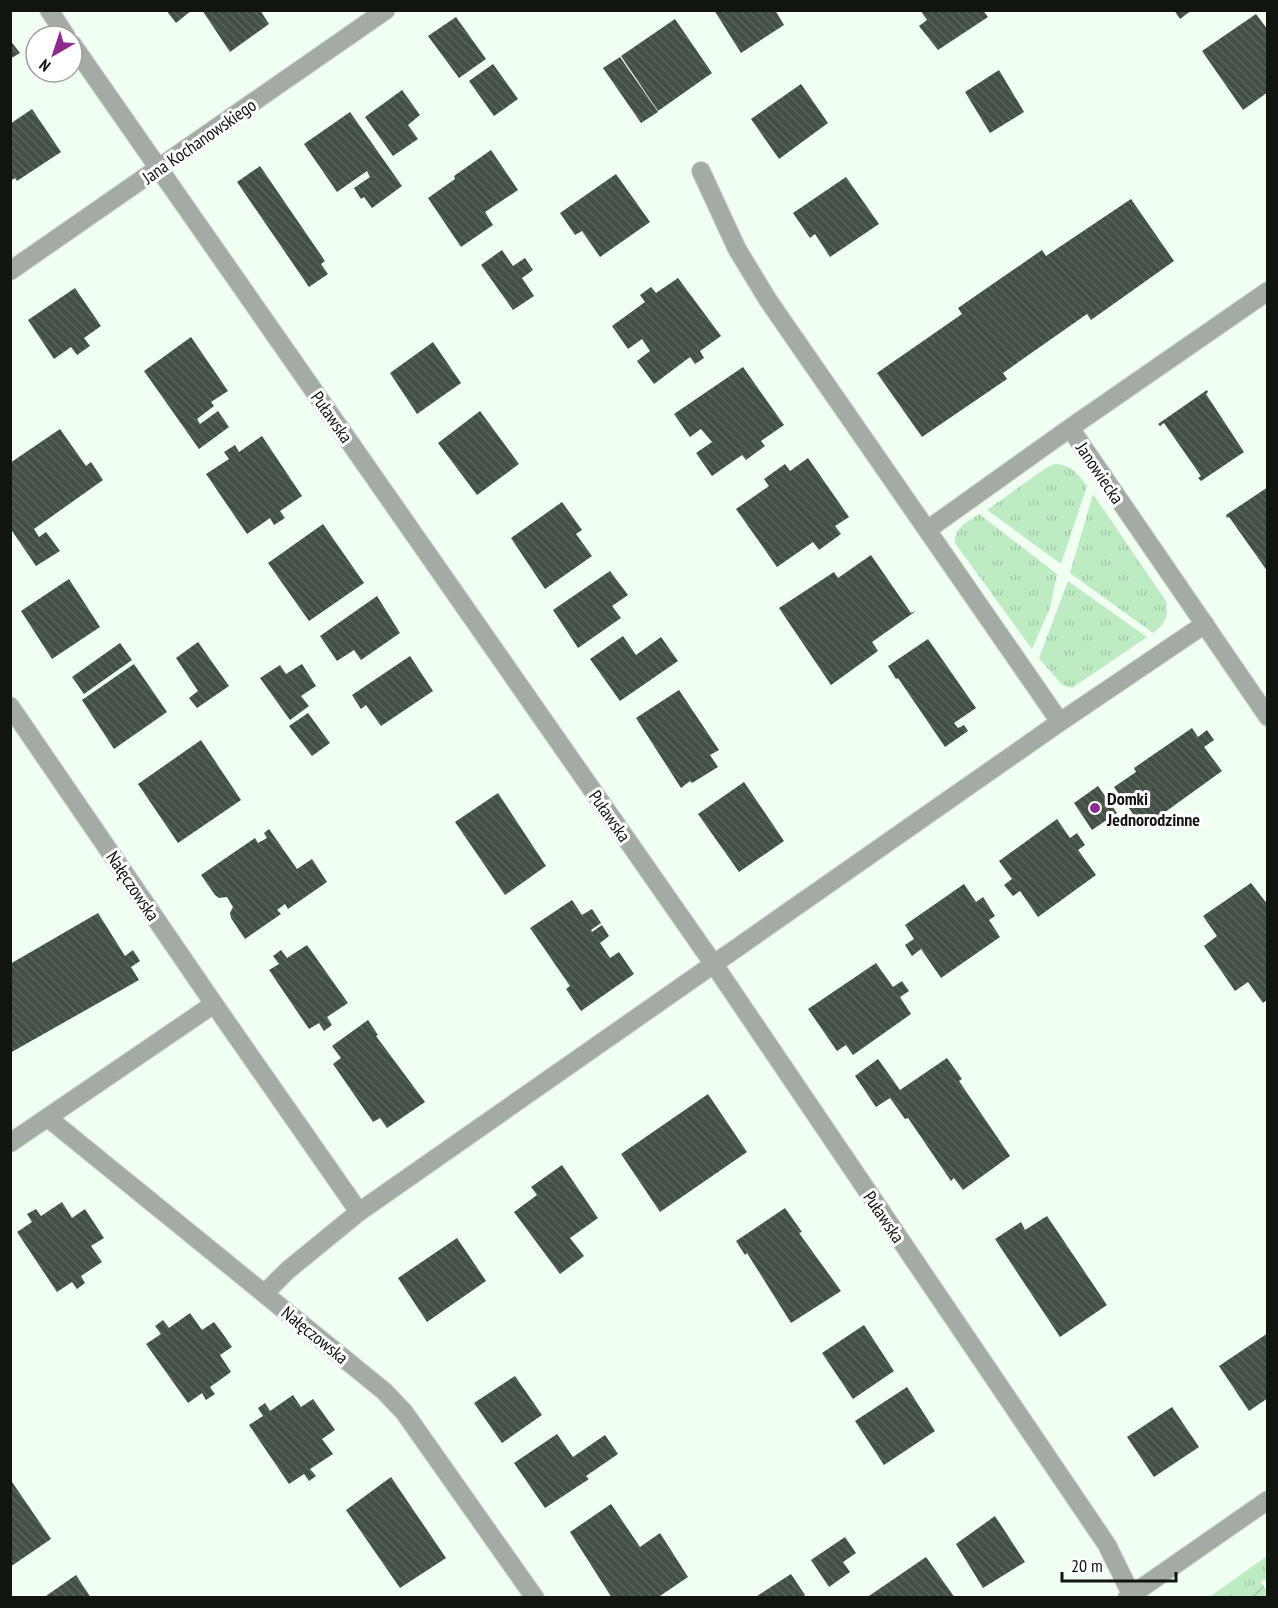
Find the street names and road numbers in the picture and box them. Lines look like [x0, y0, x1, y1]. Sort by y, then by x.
street label: Jana Kochanowskiego [137, 93, 261, 189]
street label: Puławska [306, 387, 358, 447]
street label: Janowiecka [1070, 437, 1129, 508]
street label: Puławska [584, 786, 636, 846]
street label: Nałęczowska [101, 847, 165, 925]
street label: Puławska [858, 1187, 910, 1247]
street label: Nałęczowska [277, 1301, 353, 1369]

